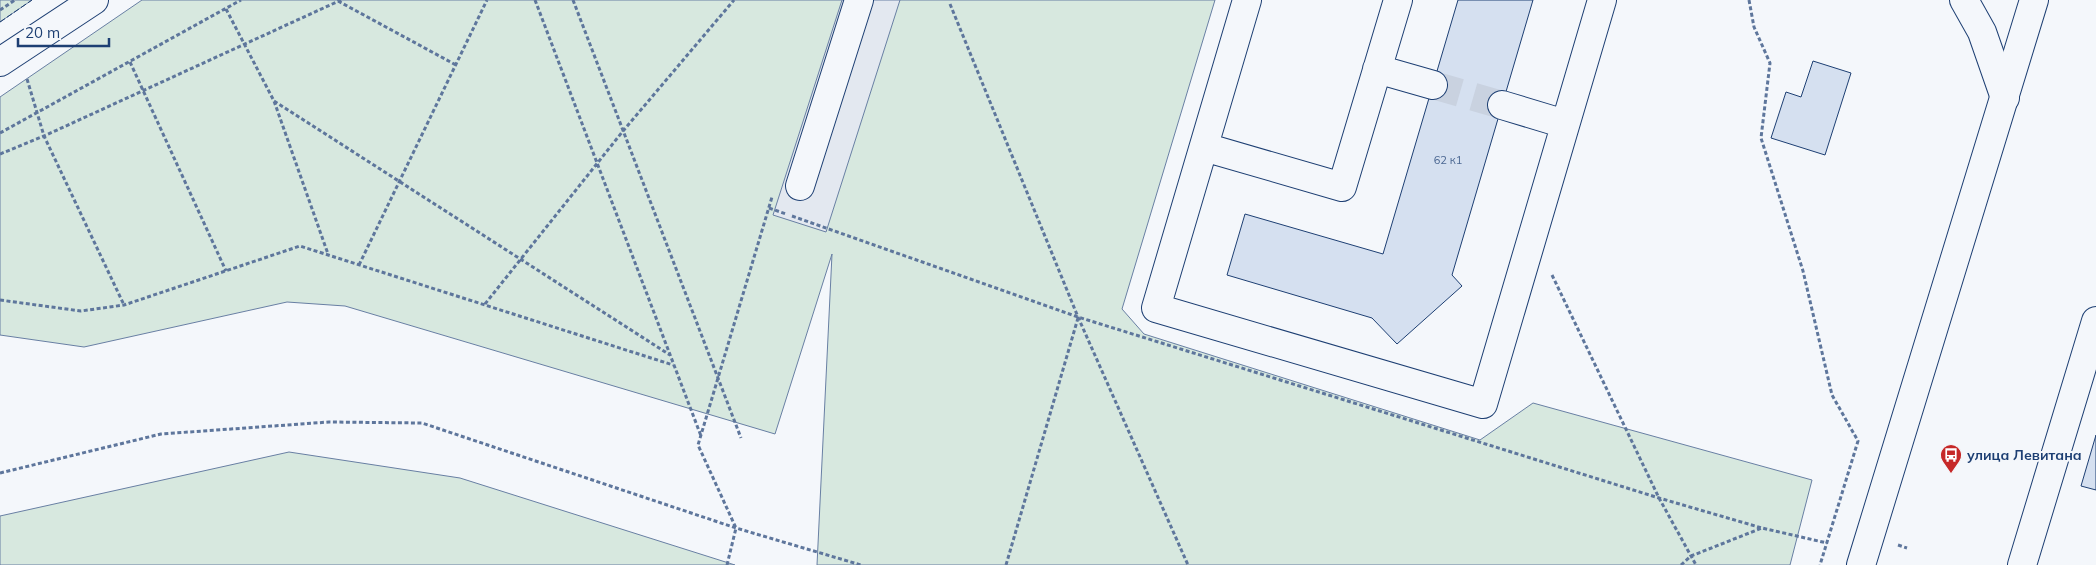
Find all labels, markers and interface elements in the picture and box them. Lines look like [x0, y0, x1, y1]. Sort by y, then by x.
scale bar [18, 15, 109, 47]
text: 20 m [25, 23, 60, 42]
house number: 62 к1 [1434, 153, 1462, 167]
bus stop icon: улица Левитана [1939, 443, 1963, 474]
place label: улица Левитана [1967, 446, 2082, 464]

